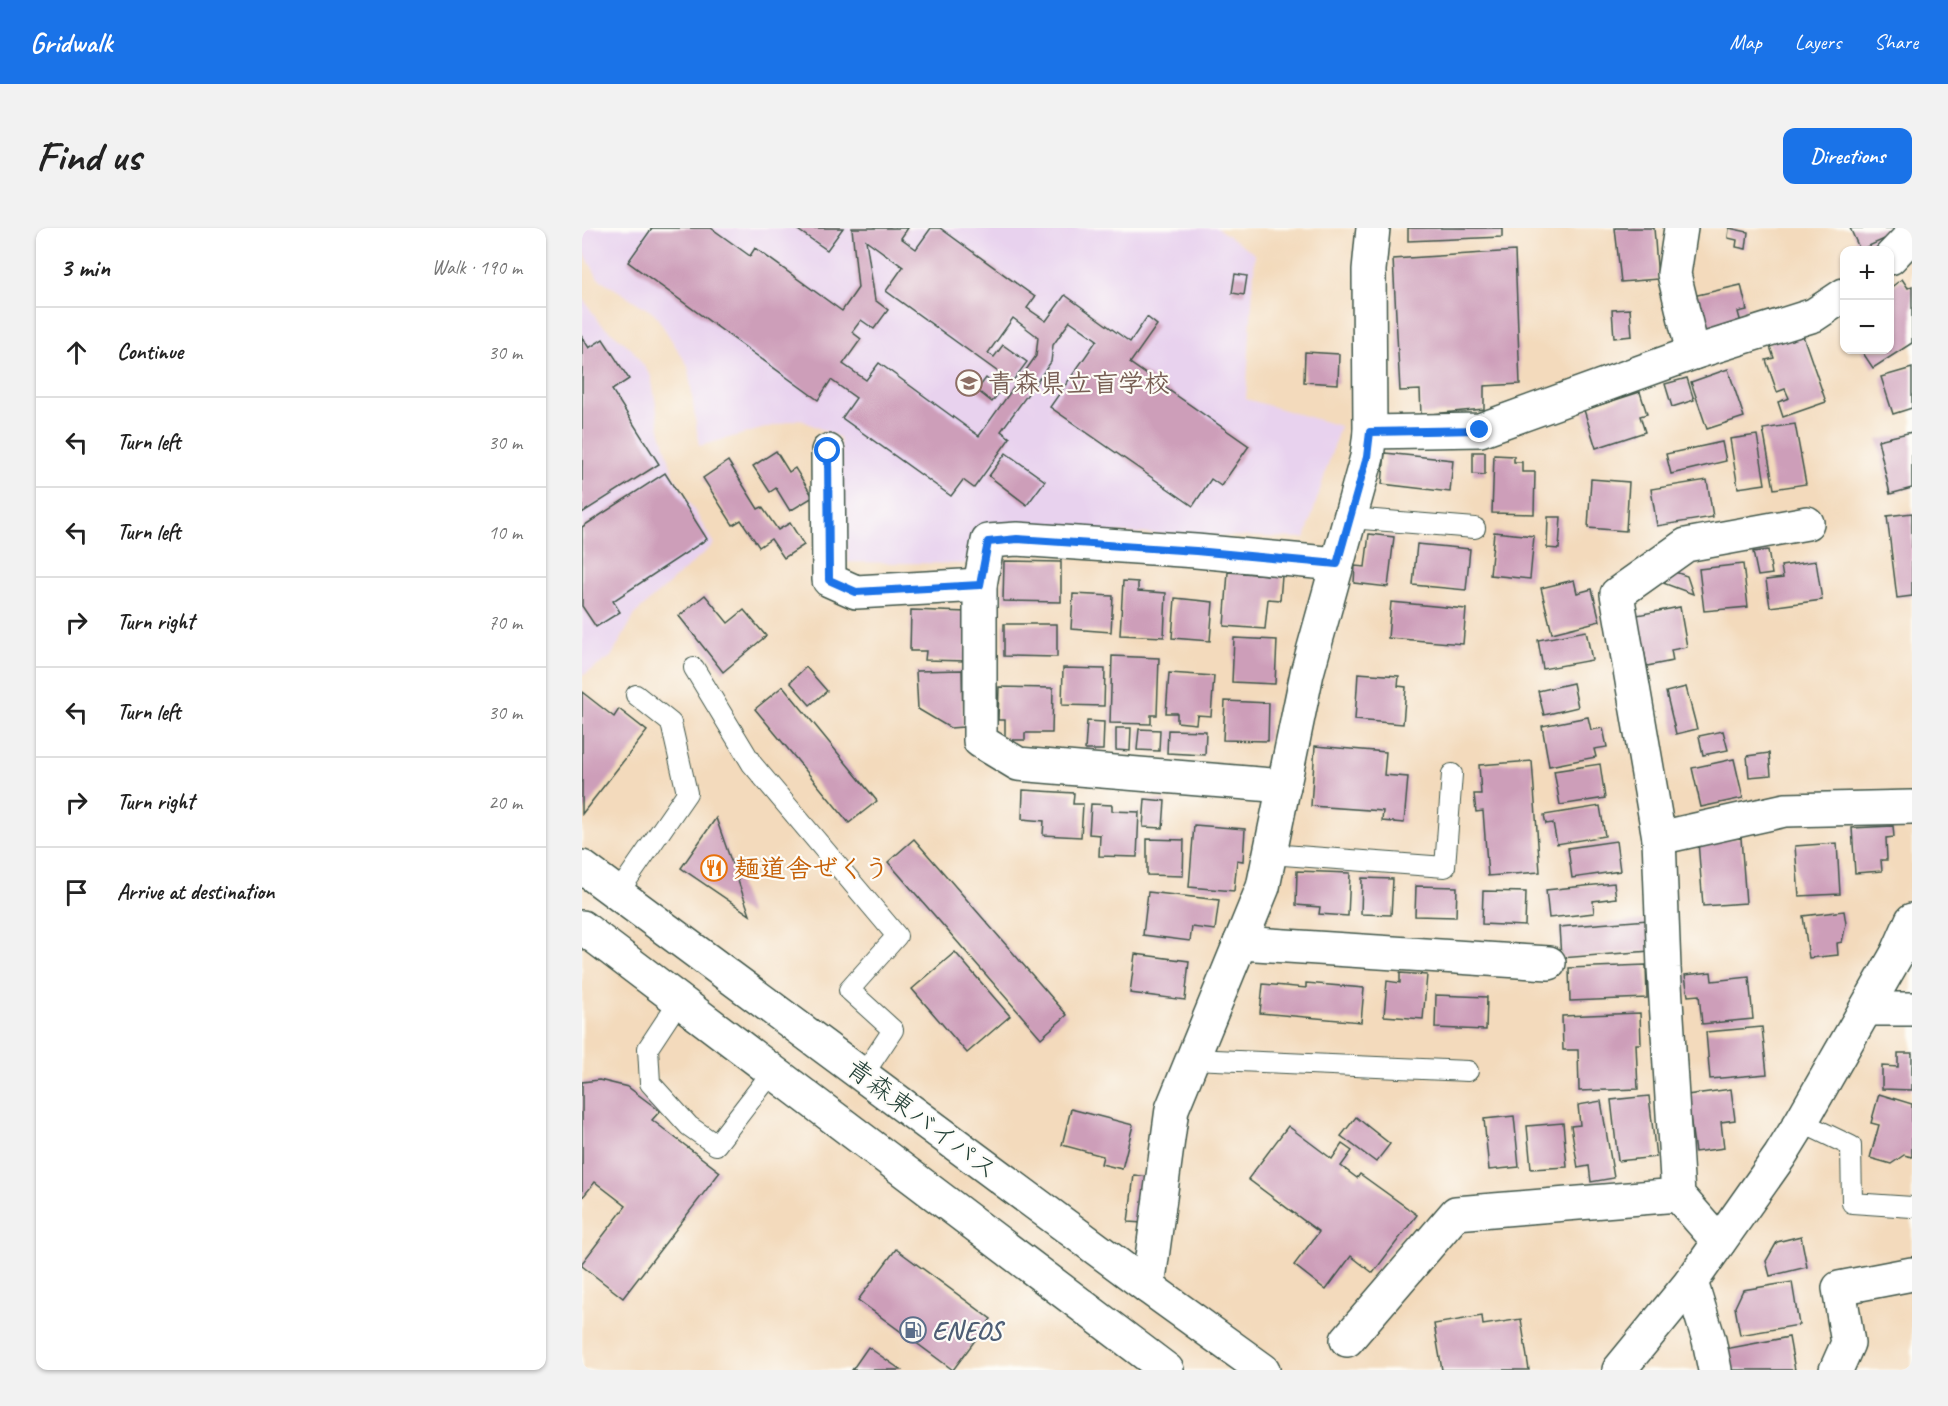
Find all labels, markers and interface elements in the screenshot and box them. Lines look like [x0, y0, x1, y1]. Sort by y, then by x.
text: Gridwalk [30, 25, 112, 60]
text: Map [1729, 29, 1762, 55]
text: Layers [1795, 29, 1841, 55]
text: Share [1874, 29, 1918, 55]
button: Directions [1783, 128, 1912, 184]
text: Find us [36, 130, 141, 183]
map controls [1840, 246, 1894, 354]
button: + [1840, 246, 1894, 300]
text: 3 min [60, 251, 110, 284]
text: Walk · 190 m [432, 255, 522, 280]
button: − [1840, 300, 1894, 354]
icon: ahead [60, 336, 93, 369]
text: Continue [117, 338, 183, 366]
text: 30 m [488, 340, 522, 365]
place label: 青森県立盲学校 [988, 367, 1170, 400]
school or university icon: 青森県立盲学校 [954, 368, 984, 398]
route end [1466, 416, 1492, 442]
icon: left [60, 426, 93, 459]
text: Turn left [117, 428, 181, 456]
text: 30 m [488, 430, 522, 455]
route start [814, 437, 840, 463]
icon: left [60, 516, 93, 549]
text: Turn left [117, 518, 181, 546]
text: 10 m [488, 520, 522, 545]
icon: right [60, 606, 93, 639]
text: Turn right [117, 608, 194, 636]
text: 70 m [488, 610, 522, 635]
icon: left [60, 696, 93, 729]
text: Turn left [117, 698, 181, 726]
text: 30 m [488, 700, 522, 725]
icon: right [60, 786, 93, 819]
text: Turn right [117, 788, 194, 816]
text: 20 m [488, 790, 522, 815]
place label: 麺道舎ぜくう [734, 852, 889, 885]
restaurant icon: 麺道舎ぜくう [699, 853, 729, 883]
icon: arrive [60, 876, 93, 909]
text: Arrive at destination [117, 878, 274, 906]
street label: 青森東バイパス [840, 1051, 1004, 1187]
place label: ENEOS [932, 1314, 1006, 1347]
fuel station icon: ENEOS [898, 1315, 928, 1345]

